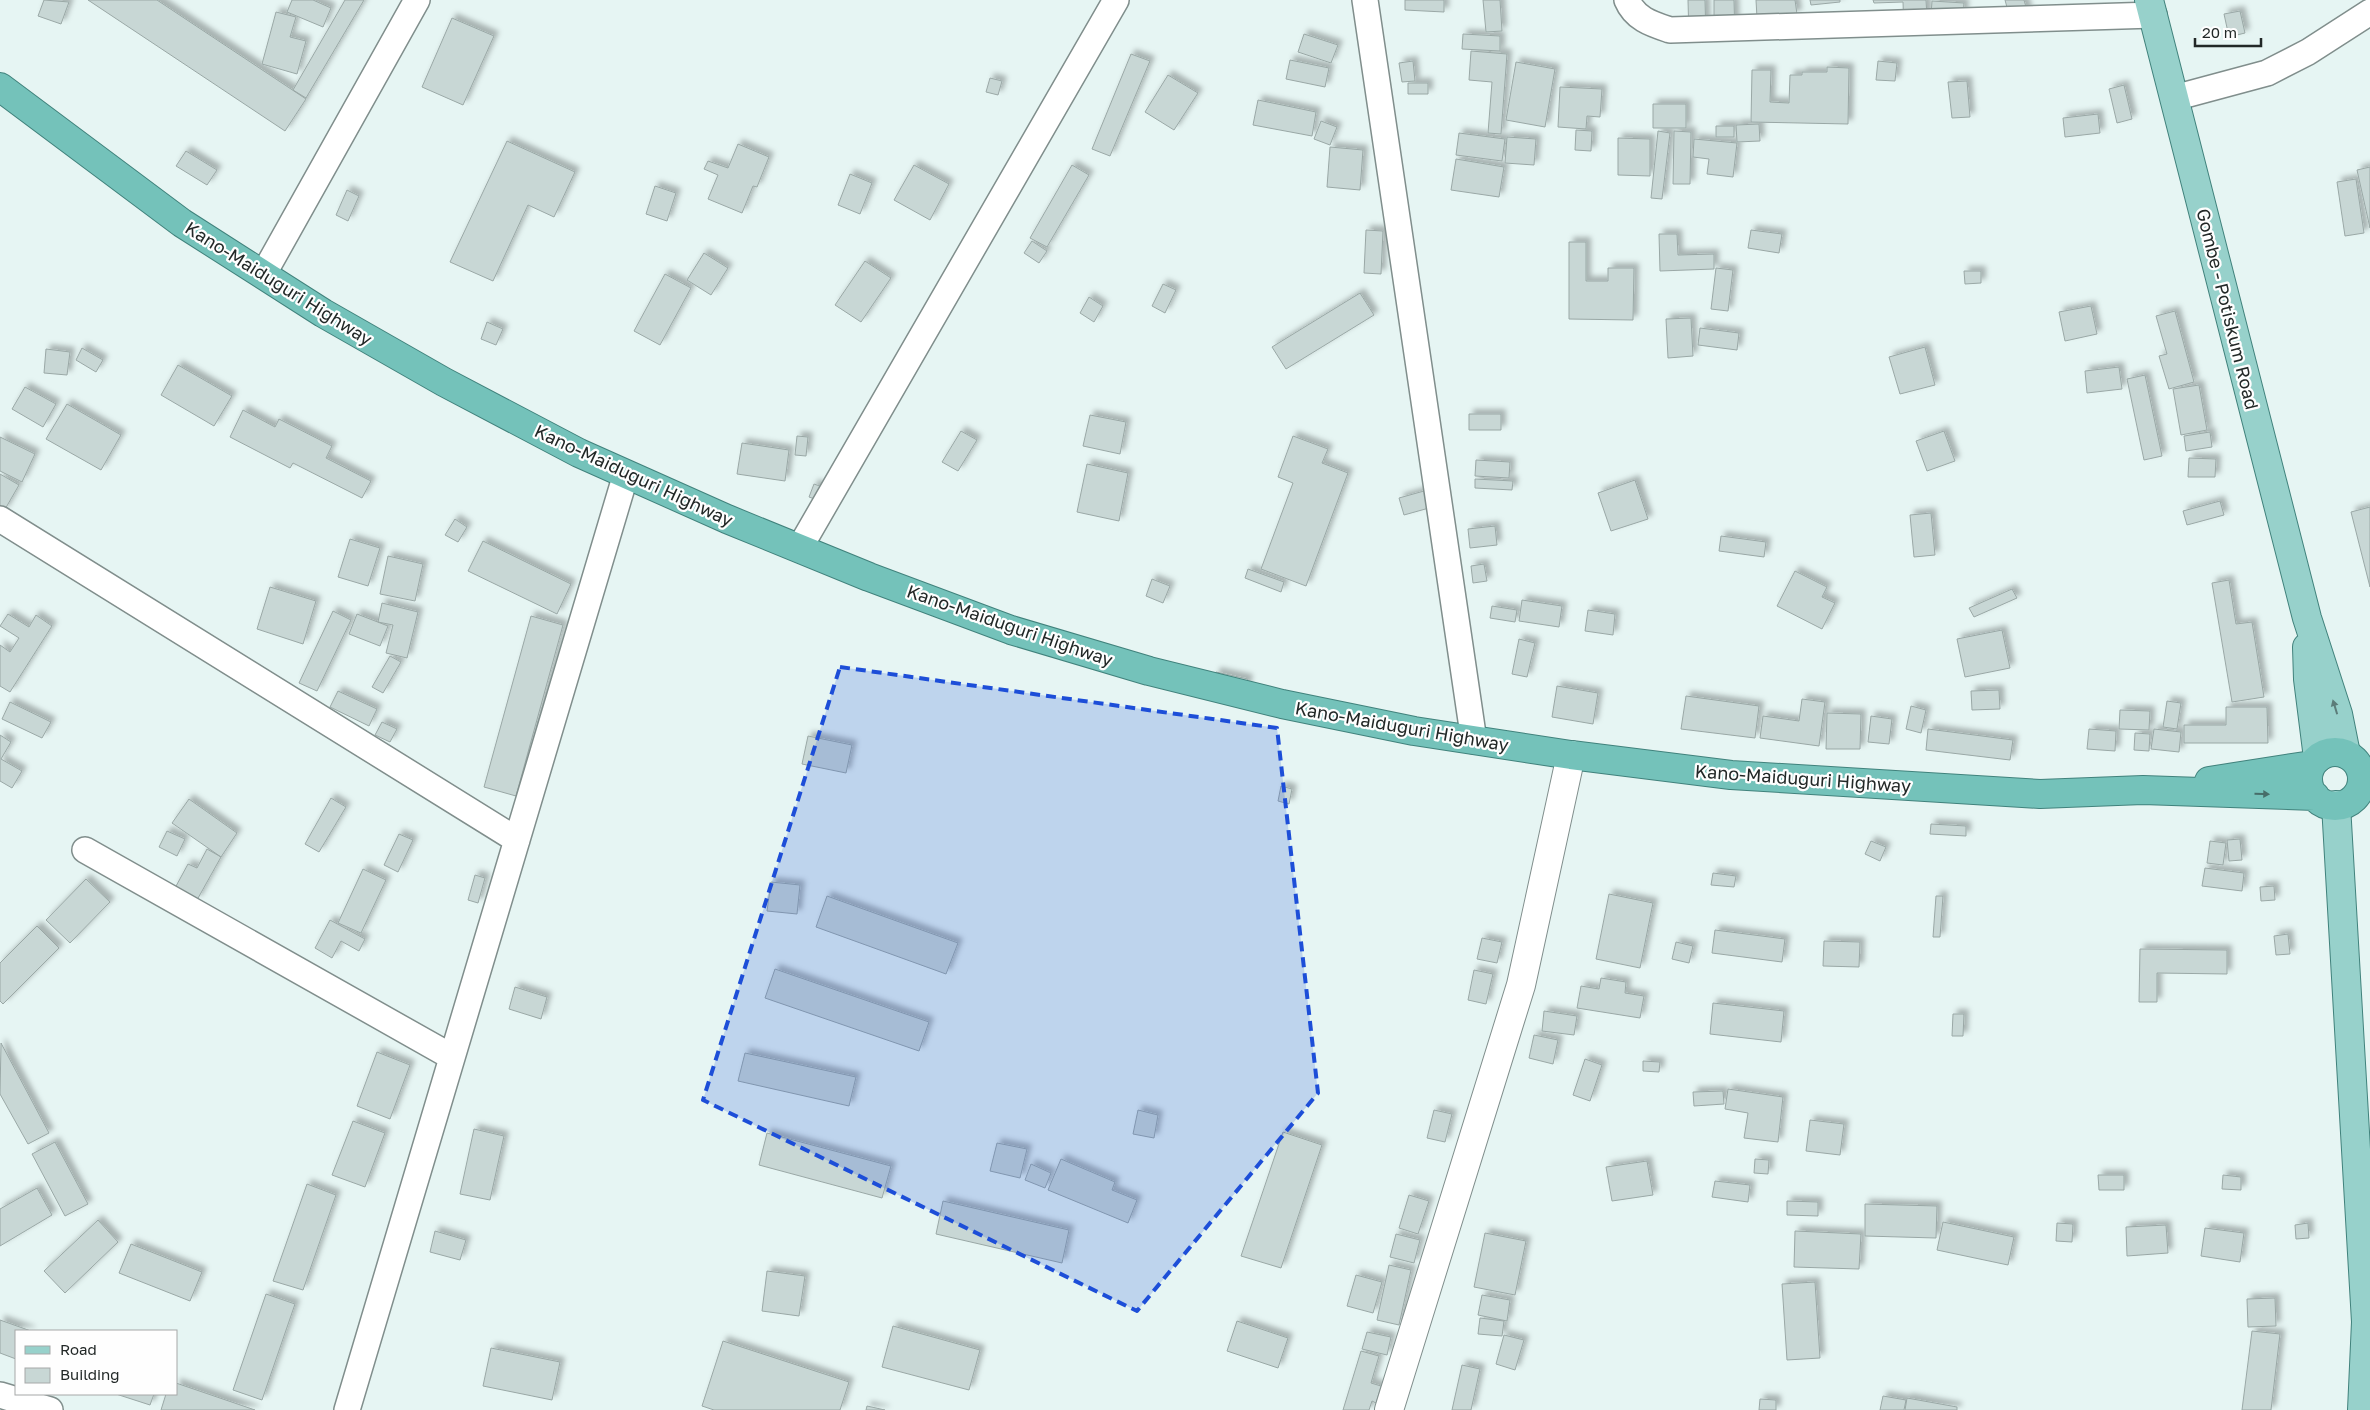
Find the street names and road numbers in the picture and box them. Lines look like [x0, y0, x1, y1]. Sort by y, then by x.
street label: Gombe - Potiskum Road [2192, 206, 2264, 412]
street label: Kano-Maiduguri Highway [181, 216, 377, 350]
street label: Kano-Maiduguri Highway [531, 419, 737, 531]
street label: Kano-Maiduguri Highway [904, 579, 1116, 671]
street label: Kano-Maiduguri Highway [1294, 696, 1510, 756]
street label: Kano-Maiduguri Highway [1694, 759, 1912, 797]

